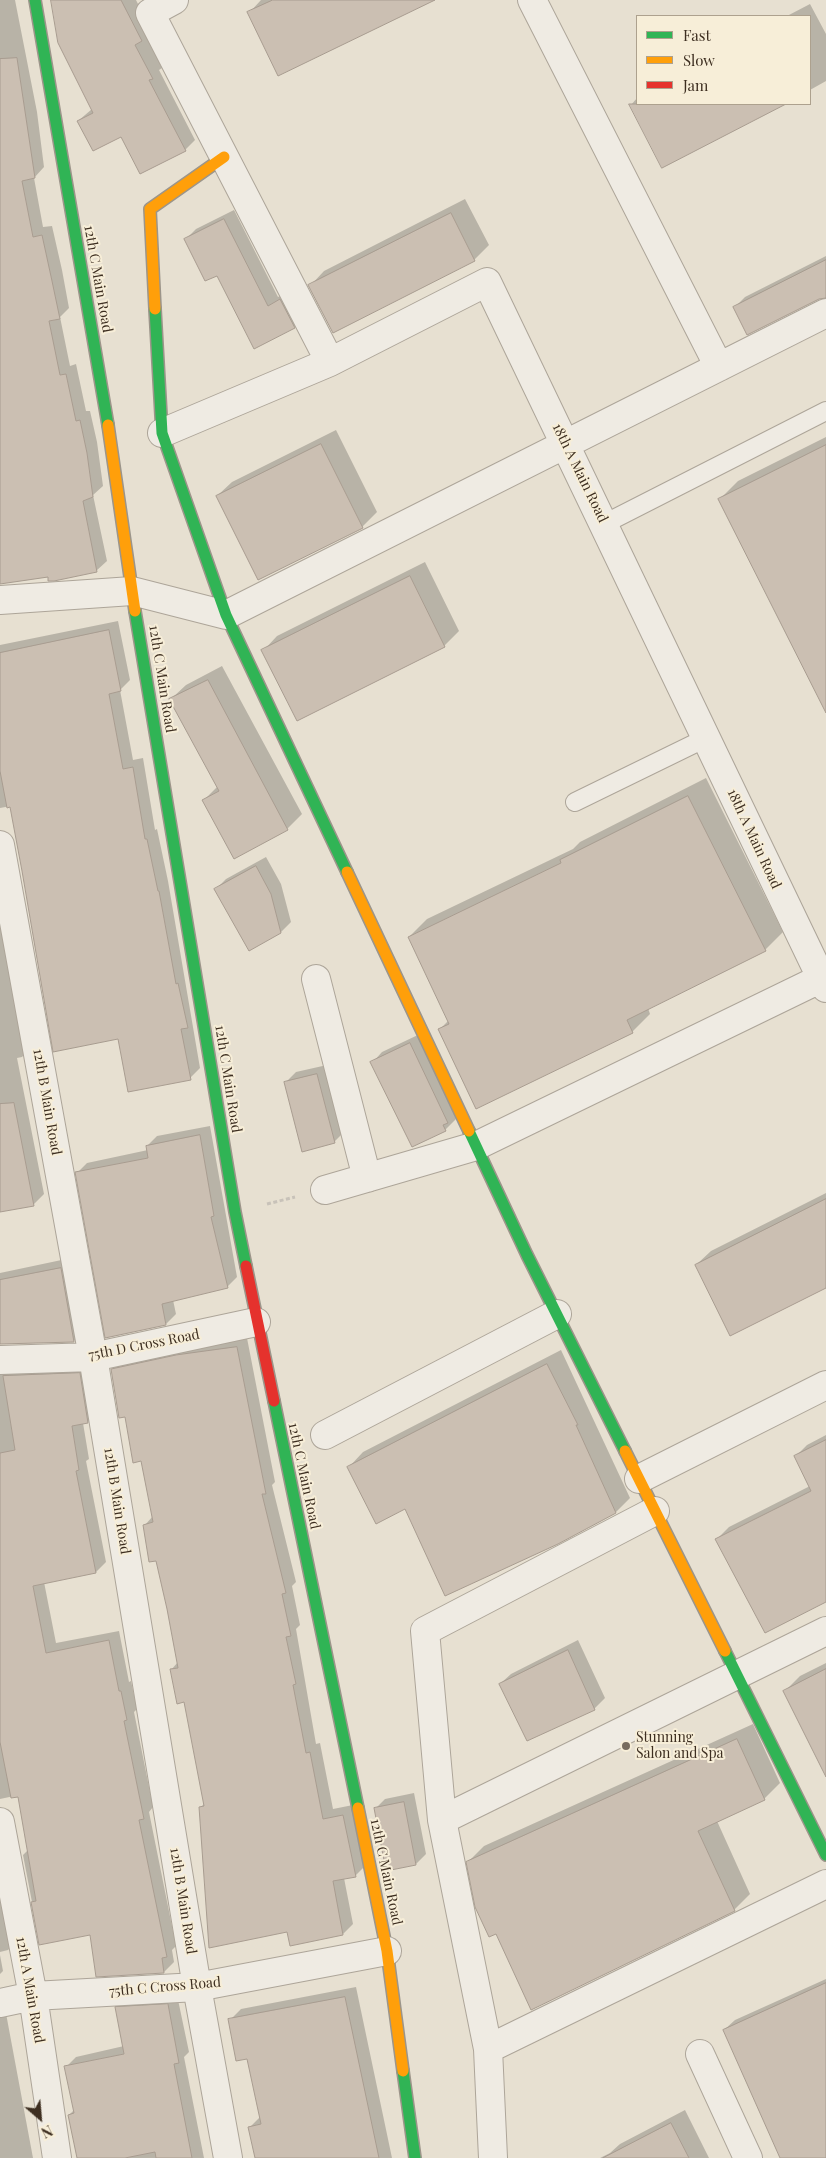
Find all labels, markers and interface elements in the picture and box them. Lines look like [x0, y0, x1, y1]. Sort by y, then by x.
legend [636, 15, 811, 105]
text: Fast [683, 25, 711, 45]
text: Slow [683, 50, 715, 70]
text: Jam [683, 75, 708, 95]
street label: 12th C Main Road [80, 224, 116, 334]
street label: 18th A Main Road [549, 421, 611, 525]
street label: 12th C Main Road [145, 624, 179, 734]
street label: 18th A Main Road [723, 786, 785, 892]
street label: 12th C Main Road [211, 1024, 245, 1134]
street label: 12th B Main Road [29, 1048, 65, 1156]
street label: 75th D Cross Road [87, 1326, 201, 1364]
street label: 12th C Main Road [284, 1421, 324, 1531]
street label: 12th B Main Road [100, 1447, 134, 1555]
place label: Stunning Salon and Spa [636, 1730, 724, 1762]
marker: Stunning Salon and Spa [620, 1740, 632, 1752]
street label: 12th C Main Road [366, 1817, 406, 1927]
street label: 12th B Main Road [166, 1847, 200, 1955]
street label: 12th A Main Road [12, 1935, 48, 2045]
street label: 75th C Cross Road [108, 1974, 222, 2000]
north arrow [15, 2093, 65, 2143]
text: N [38, 2121, 56, 2143]

